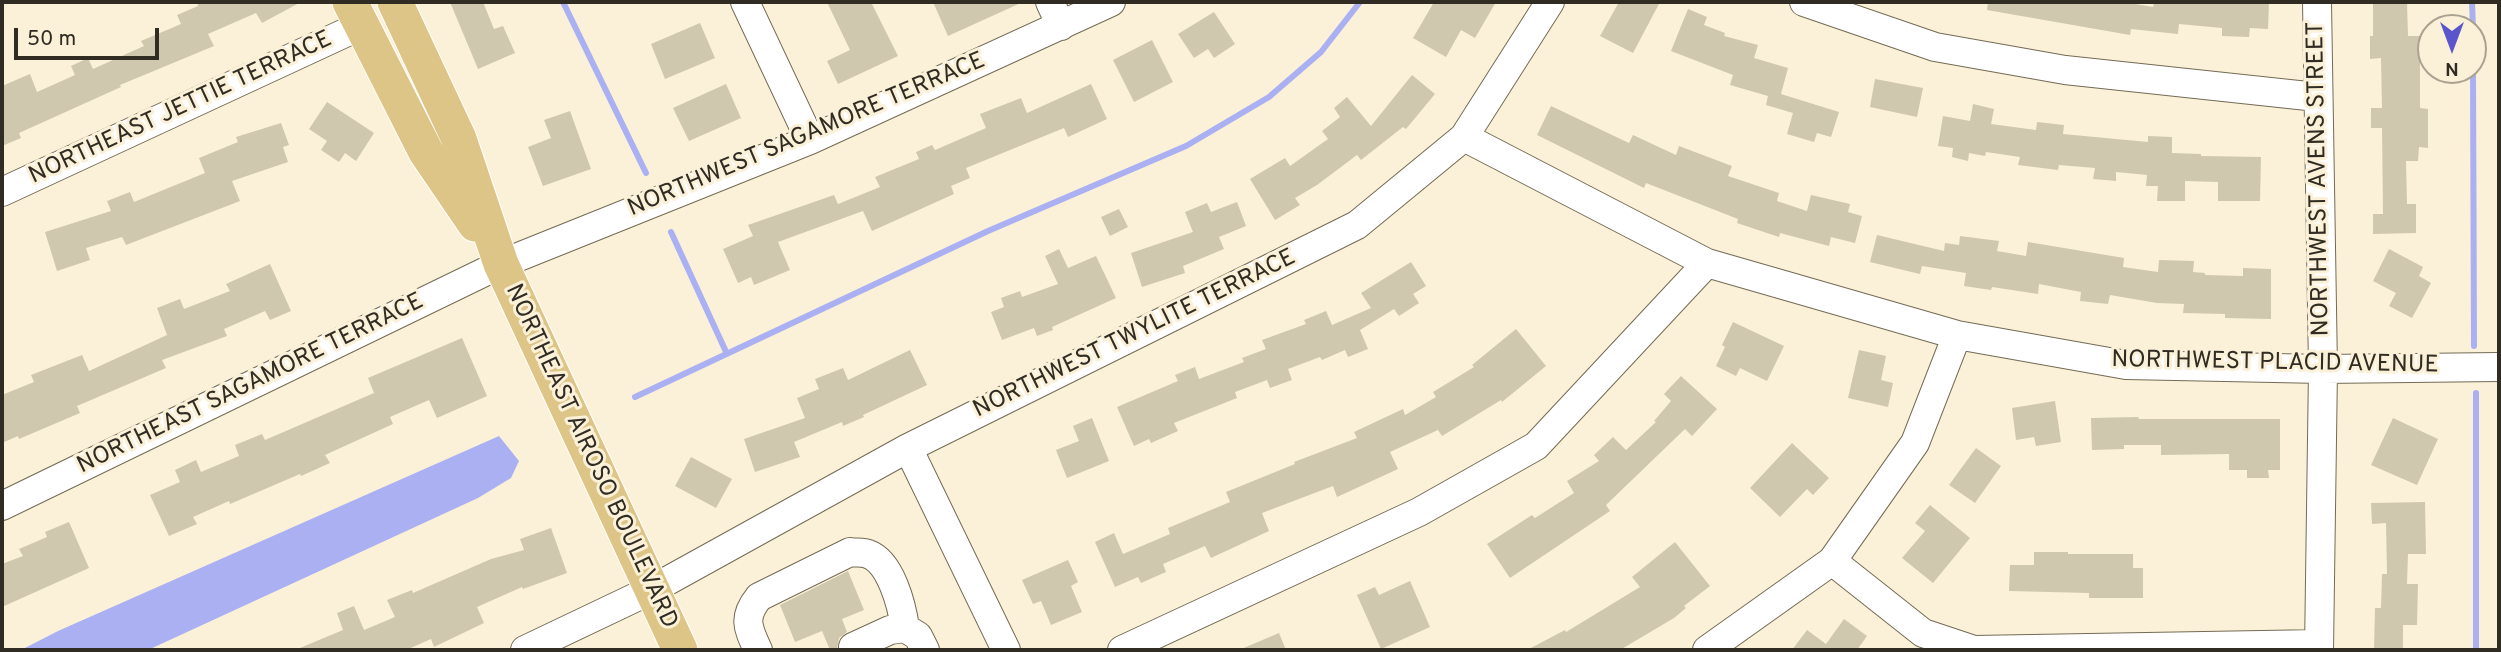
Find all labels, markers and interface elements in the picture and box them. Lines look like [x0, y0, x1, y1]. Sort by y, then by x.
scale bar [18, 14, 163, 58]
north arrow [2417, 14, 2487, 84]
street label: NORTHWEST AVENS STREET [2303, 21, 2337, 337]
street label: NORTHEAST JETTIE TERRACE [25, 26, 337, 192]
text: 50 m [27, 26, 76, 53]
street label: NORTHWEST SAGAMORE TERRACE [624, 47, 990, 225]
text: N [2445, 56, 2459, 80]
street label: NORTHWEST TWYLITE TERRACE [969, 244, 1301, 426]
street label: NORTHEAST AIROSO BOULEVARD [497, 280, 683, 634]
street label: NORTHEAST SAGAMORE TERRACE [73, 288, 429, 482]
street label: NORTHWEST PLACID AVENUE [2111, 347, 2439, 381]

